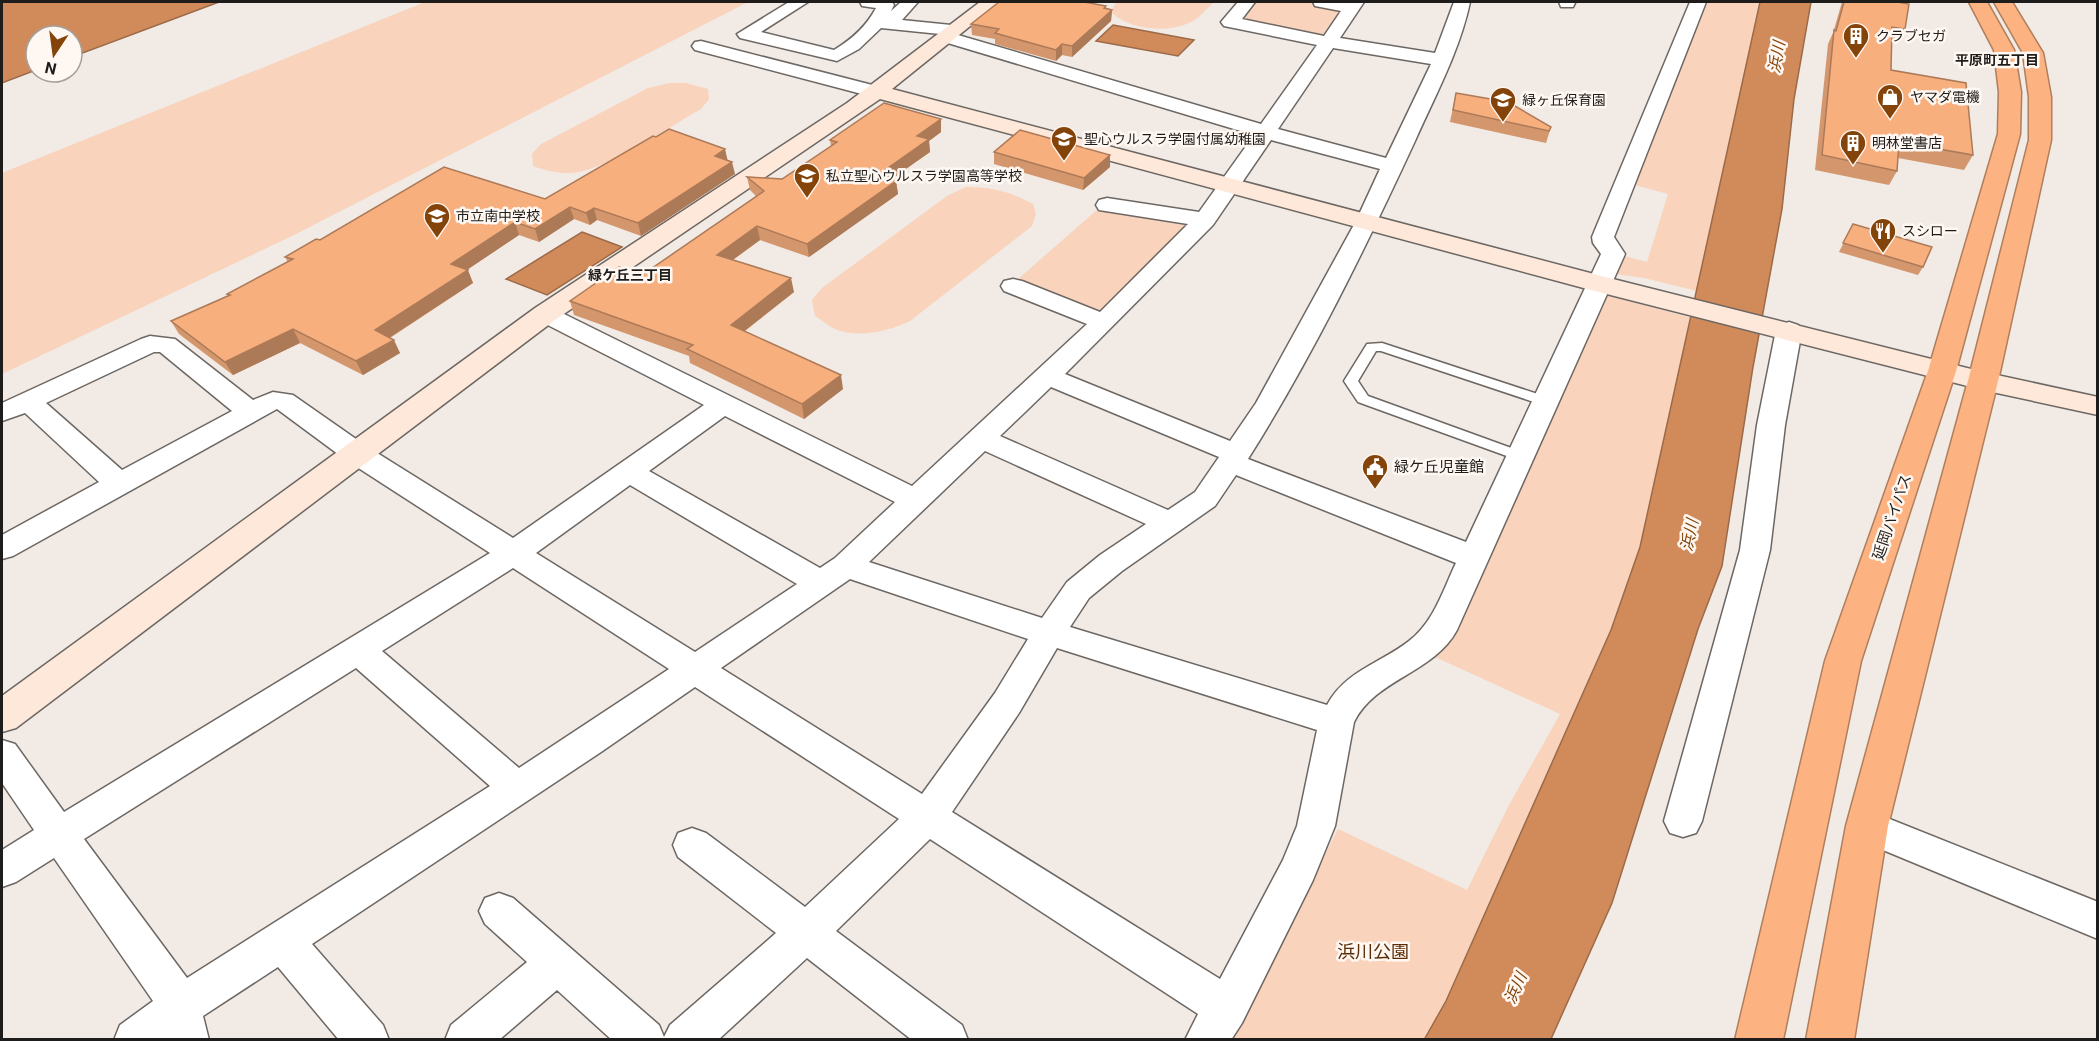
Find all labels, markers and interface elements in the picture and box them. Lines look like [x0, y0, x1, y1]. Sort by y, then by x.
building icon: クラブセガ [1841, 21, 1871, 59]
north arrow [24, 24, 84, 84]
place label: クラブセガ [1876, 28, 1946, 44]
water label: 浜川 [1764, 38, 1789, 75]
district label: 平原町五丁目 [1955, 52, 2039, 68]
text: N [43, 58, 58, 79]
shop icon: ヤマダ電機 [1875, 82, 1905, 120]
school or university icon: 緑ヶ丘保育園 [1488, 85, 1518, 123]
place label: ヤマダ電機 [1910, 89, 1980, 105]
place label: 緑ヶ丘保育園 [1522, 92, 1606, 108]
school or university icon: 聖心ウルスラ学園付属幼稚園 [1049, 124, 1079, 162]
building icon: 明林堂書店 [1838, 128, 1868, 166]
place label: 聖心ウルスラ学園付属幼稚園 [1084, 131, 1266, 147]
place label: 明林堂書店 [1872, 135, 1942, 151]
school or university icon: 私立聖心ウルスラ学園高等学校 [792, 161, 822, 199]
place label: 私立聖心ウルスラ学園高等学校 [826, 168, 1022, 184]
school or university icon: 市立南中学校 [422, 201, 452, 239]
place label: 市立南中学校 [456, 208, 540, 224]
restaurant icon: スシロー [1868, 216, 1898, 254]
place label: スシロー [1902, 223, 1958, 239]
district label: 緑ケ丘三丁目 [588, 267, 672, 283]
public building icon: 緑ケ丘児童館 [1360, 452, 1390, 490]
place label: 緑ケ丘児童館 [1394, 458, 1484, 476]
street label: 延岡バイパス [1869, 472, 1915, 562]
water label: 浜川 [1677, 516, 1703, 553]
park label: 浜川公園 [1337, 941, 1409, 962]
water label: 浜川 [1500, 968, 1531, 1007]

